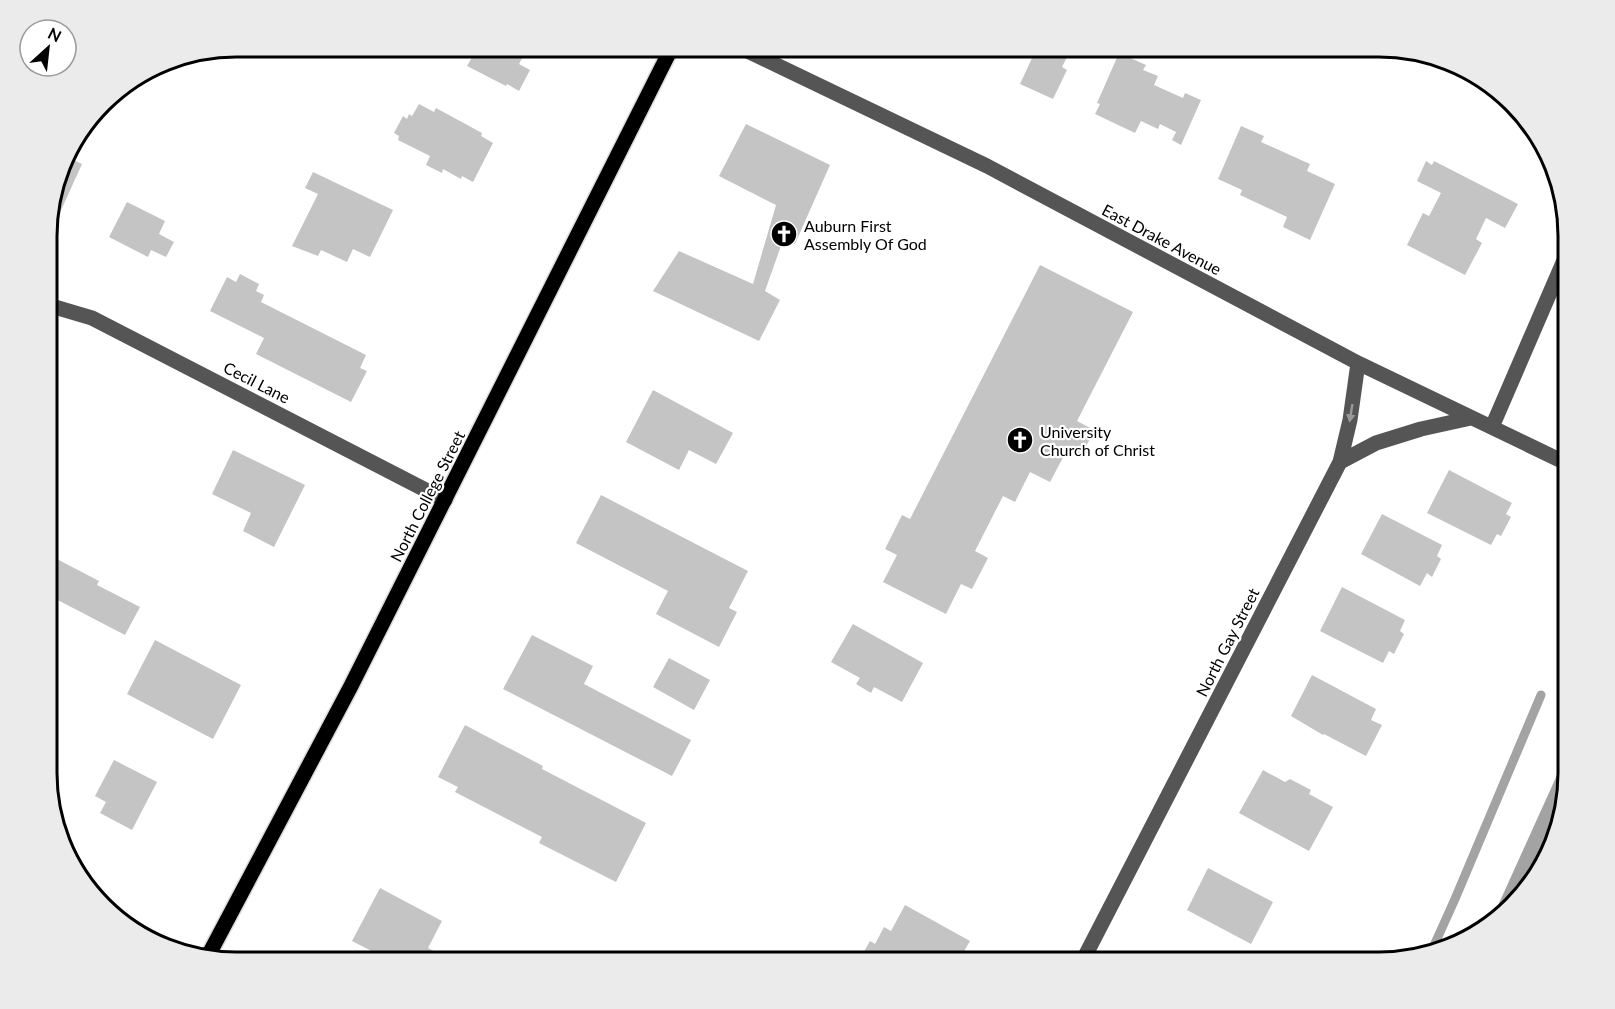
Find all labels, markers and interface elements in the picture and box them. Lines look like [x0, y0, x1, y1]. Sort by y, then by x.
north arrow [18, 18, 78, 78]
text: N [45, 23, 65, 45]
street label: East Drake Avenue [1099, 200, 1225, 278]
place label: Auburn First Assembly Of God [804, 216, 927, 253]
church icon: Auburn First Assembly Of God [769, 219, 799, 249]
street label: Cecil Lane [221, 357, 293, 407]
one-way arrow [1347, 403, 1356, 422]
place label: University Church of Christ [1040, 422, 1155, 459]
church icon: University Church of Christ [1005, 425, 1035, 455]
street label: North College Street [386, 427, 468, 565]
street label: North Gay Street [1191, 584, 1263, 699]

